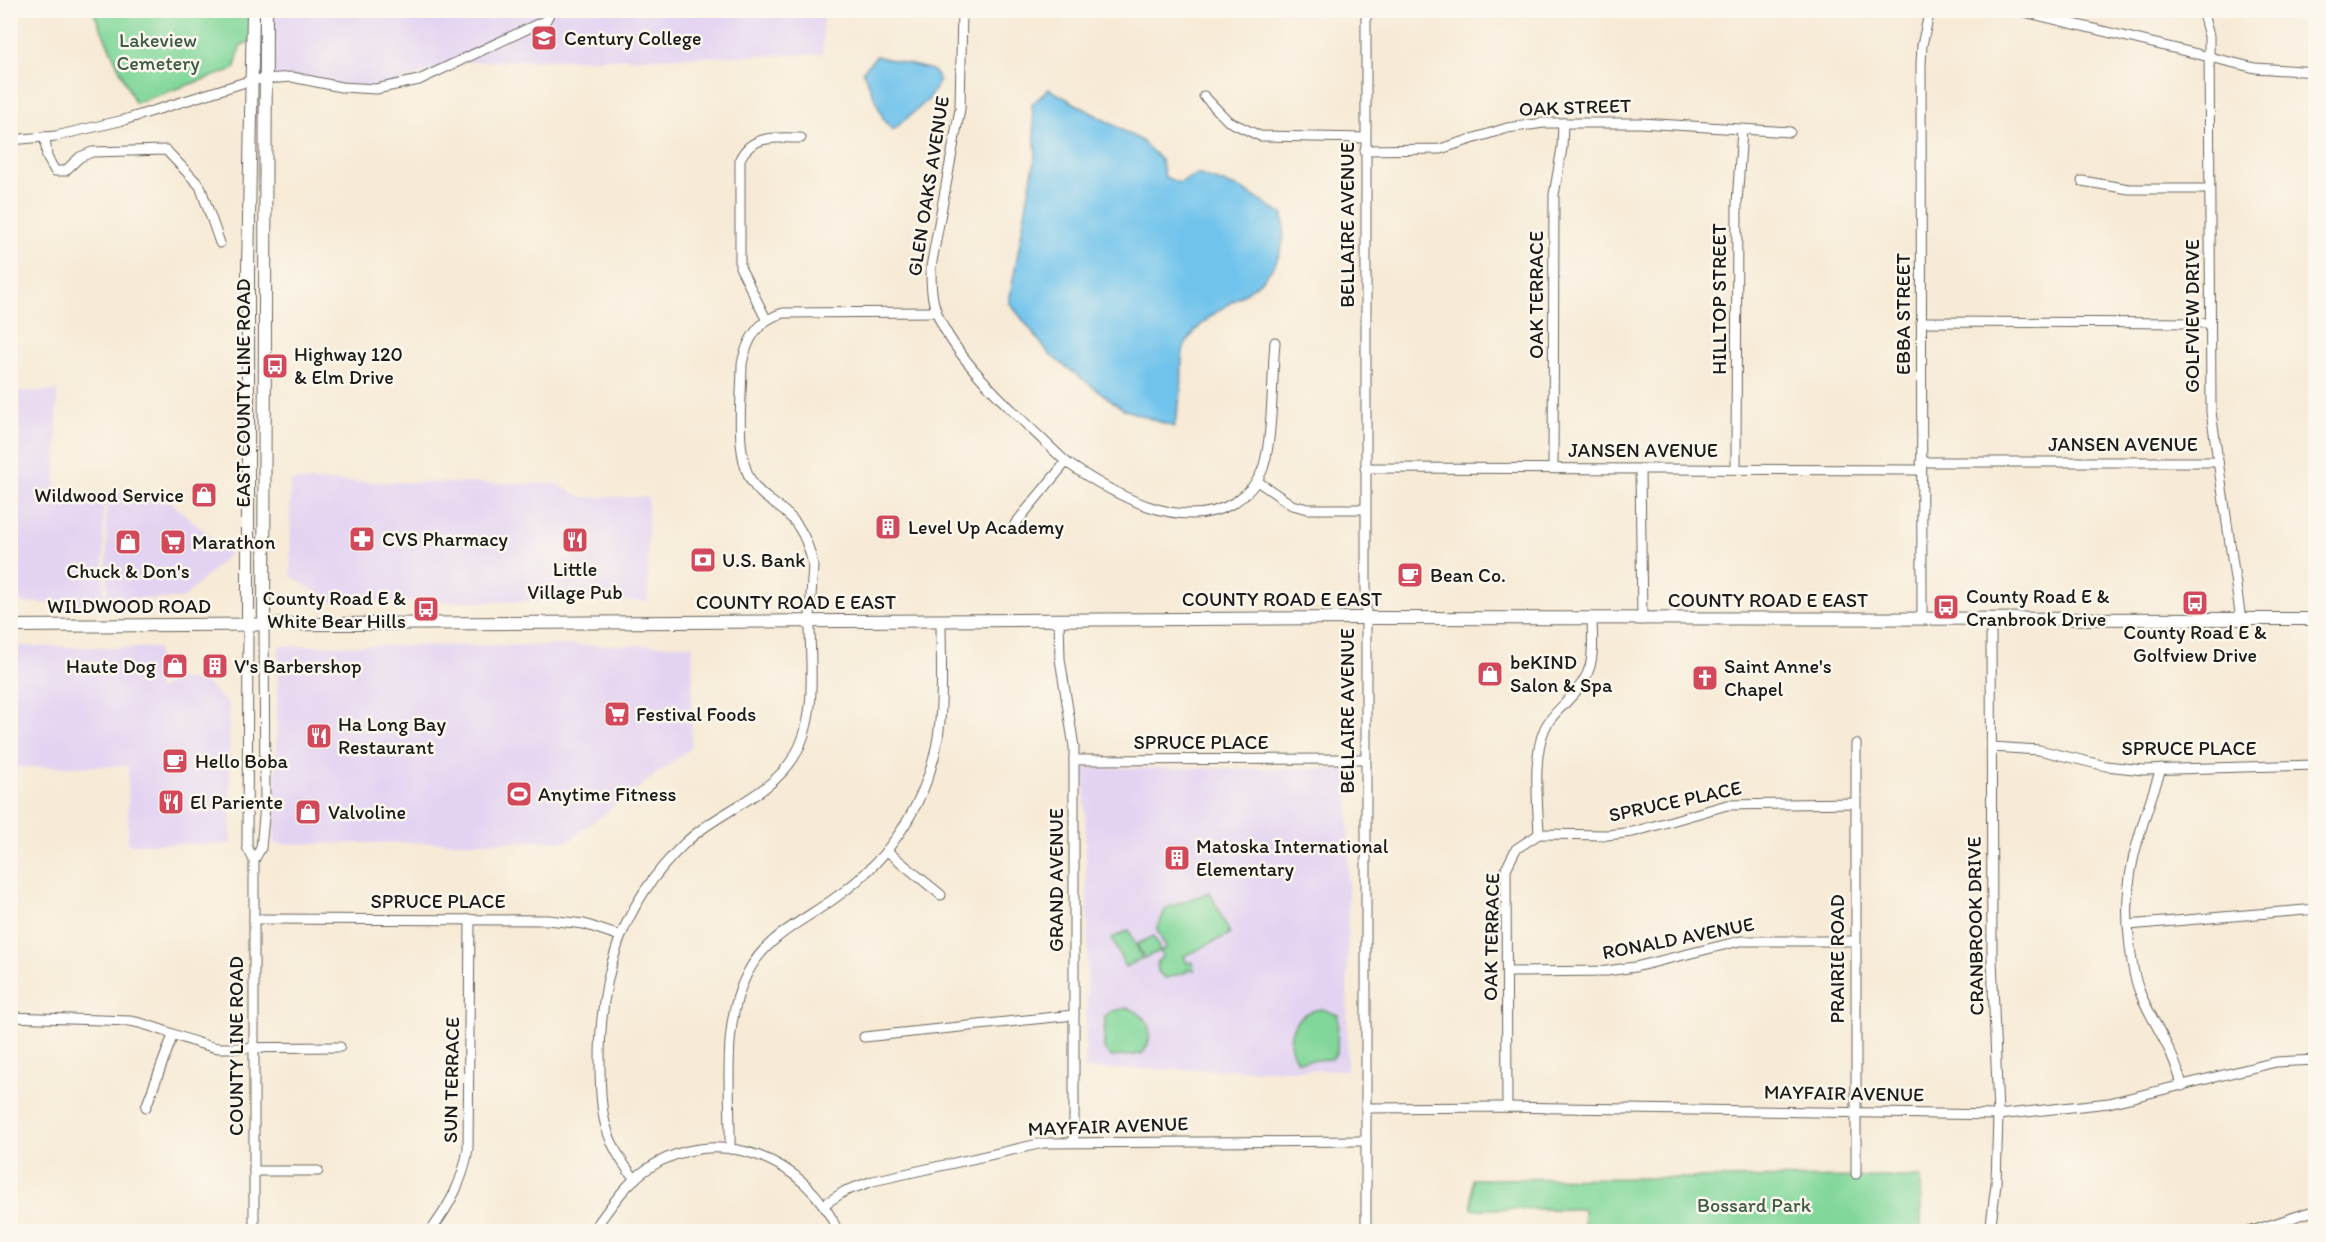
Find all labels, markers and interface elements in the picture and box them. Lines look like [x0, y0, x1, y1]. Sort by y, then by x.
school or university icon: Century College [529, 23, 559, 53]
place label: Century College [564, 26, 702, 50]
park label: Lakeview Cemetery [116, 28, 200, 75]
street label: OAK STREET [1518, 93, 1632, 121]
street label: GLEN OAKS AVENUE [902, 94, 954, 278]
street label: BELLAIRE AVENUE [1335, 142, 1359, 308]
street label: HILLTOP STREET [1707, 223, 1731, 375]
street label: OAK TERRACE [1524, 231, 1548, 359]
street label: GOLFVIEW DRIVE [2180, 239, 2204, 393]
street label: EBBA STREET [1891, 253, 1915, 375]
street label: EAST COUNTY LINE ROAD [231, 278, 255, 508]
place label: Highway 120 & Elm Drive [294, 342, 403, 389]
bus stop icon: Highway 120 & Elm Drive [260, 351, 290, 381]
street label: JANSEN AVENUE [2048, 432, 2198, 456]
street label: JANSEN AVENUE [1568, 438, 1718, 462]
shop icon: Wildwood Service [189, 480, 219, 510]
place label: Wildwood Service [34, 483, 184, 507]
building icon: Level Up Academy [873, 512, 903, 542]
place label: Level Up Academy [908, 515, 1065, 539]
pharmacy icon: CVS Pharmacy [347, 524, 377, 554]
restaurant icon: Little Village Pub [560, 525, 590, 555]
shop icon: Chuck & Don's [113, 527, 143, 557]
supermarket icon: Marathon [158, 527, 188, 557]
place label: CVS Pharmacy [382, 527, 509, 551]
place label: Marathon [192, 530, 276, 554]
bank icon: U.S. Bank [688, 545, 718, 575]
place label: U.S. Bank [722, 548, 805, 572]
place label: Little Village Pub [527, 557, 623, 604]
place label: Chuck & Don's [66, 559, 190, 583]
cafe icon: Bean Co. [1395, 560, 1425, 590]
place label: Bean Co. [1430, 563, 1506, 587]
place label: County Road E & Cranbrook Drive [1966, 584, 2110, 631]
place label: County Road E & White Bear Hills [263, 586, 406, 633]
street label: COUNTY ROAD E EAST [1182, 587, 1382, 611]
street label: COUNTY ROAD E EAST [1668, 588, 1868, 612]
bus stop icon: County Road E & Golfview Drive [2180, 588, 2210, 618]
street label: COUNTY ROAD E EAST [696, 590, 896, 614]
bus stop icon: County Road E & Cranbrook Drive [1931, 592, 1961, 622]
street label: WILDWOOD ROAD [47, 594, 211, 618]
bus stop icon: County Road E & White Bear Hills [411, 594, 441, 624]
place label: County Road E & Golfview Drive [2123, 620, 2267, 667]
street label: BELLAIRE AVENUE [1335, 628, 1359, 794]
place label: beKIND Salon & Spa [1510, 650, 1613, 697]
shop icon: Haute Dog [160, 651, 190, 681]
building icon: V's Barbershop [200, 651, 230, 681]
place label: Haute Dog [66, 654, 157, 678]
place label: V's Barbershop [234, 654, 362, 678]
place label: Saint Anne's Chapel [1724, 654, 1832, 701]
shop icon: beKIND Salon & Spa [1475, 659, 1505, 689]
church icon: Saint Anne's Chapel [1690, 663, 1720, 693]
supermarket icon: Festival Foods [602, 699, 632, 729]
place label: Festival Foods [636, 702, 756, 726]
place label: Ha Long Bay Restaurant [338, 712, 446, 759]
restaurant icon: Ha Long Bay Restaurant [304, 721, 334, 751]
street label: SPRUCE PLACE [1133, 730, 1269, 754]
street label: SPRUCE PLACE [2121, 736, 2257, 760]
cafe icon: Hello Boba [160, 746, 190, 776]
place label: Hello Boba [195, 749, 289, 773]
street label: SPRUCE PLACE [1606, 775, 1744, 827]
sports icon: Anytime Fitness [504, 779, 534, 809]
place label: Anytime Fitness [538, 782, 677, 806]
restaurant icon: El Pariente [156, 787, 186, 817]
place label: El Pariente [190, 790, 283, 814]
shop icon: Valvoline [293, 797, 323, 827]
place label: Valvoline [328, 800, 406, 824]
street label: GRAND AVENUE [1044, 808, 1068, 952]
place label: Matoska International Elementary [1196, 834, 1389, 881]
street label: CRANBROOK DRIVE [1961, 836, 1989, 1016]
building icon: Matoska International Elementary [1162, 843, 1192, 873]
street label: OAK TERRACE [1478, 873, 1504, 1001]
street label: SPRUCE PLACE [370, 889, 506, 913]
street label: PRAIRIE ROAD [1825, 894, 1849, 1024]
street label: RONALD AVENUE [1600, 912, 1756, 964]
street label: COUNTY LINE ROAD [224, 956, 248, 1136]
street label: SUN TERRACE [438, 1017, 464, 1143]
street label: MAYFAIR AVENUE [1764, 1080, 1924, 1106]
street label: MAYFAIR AVENUE [1027, 1111, 1189, 1141]
park label: Bossard Park [1697, 1193, 1812, 1217]

